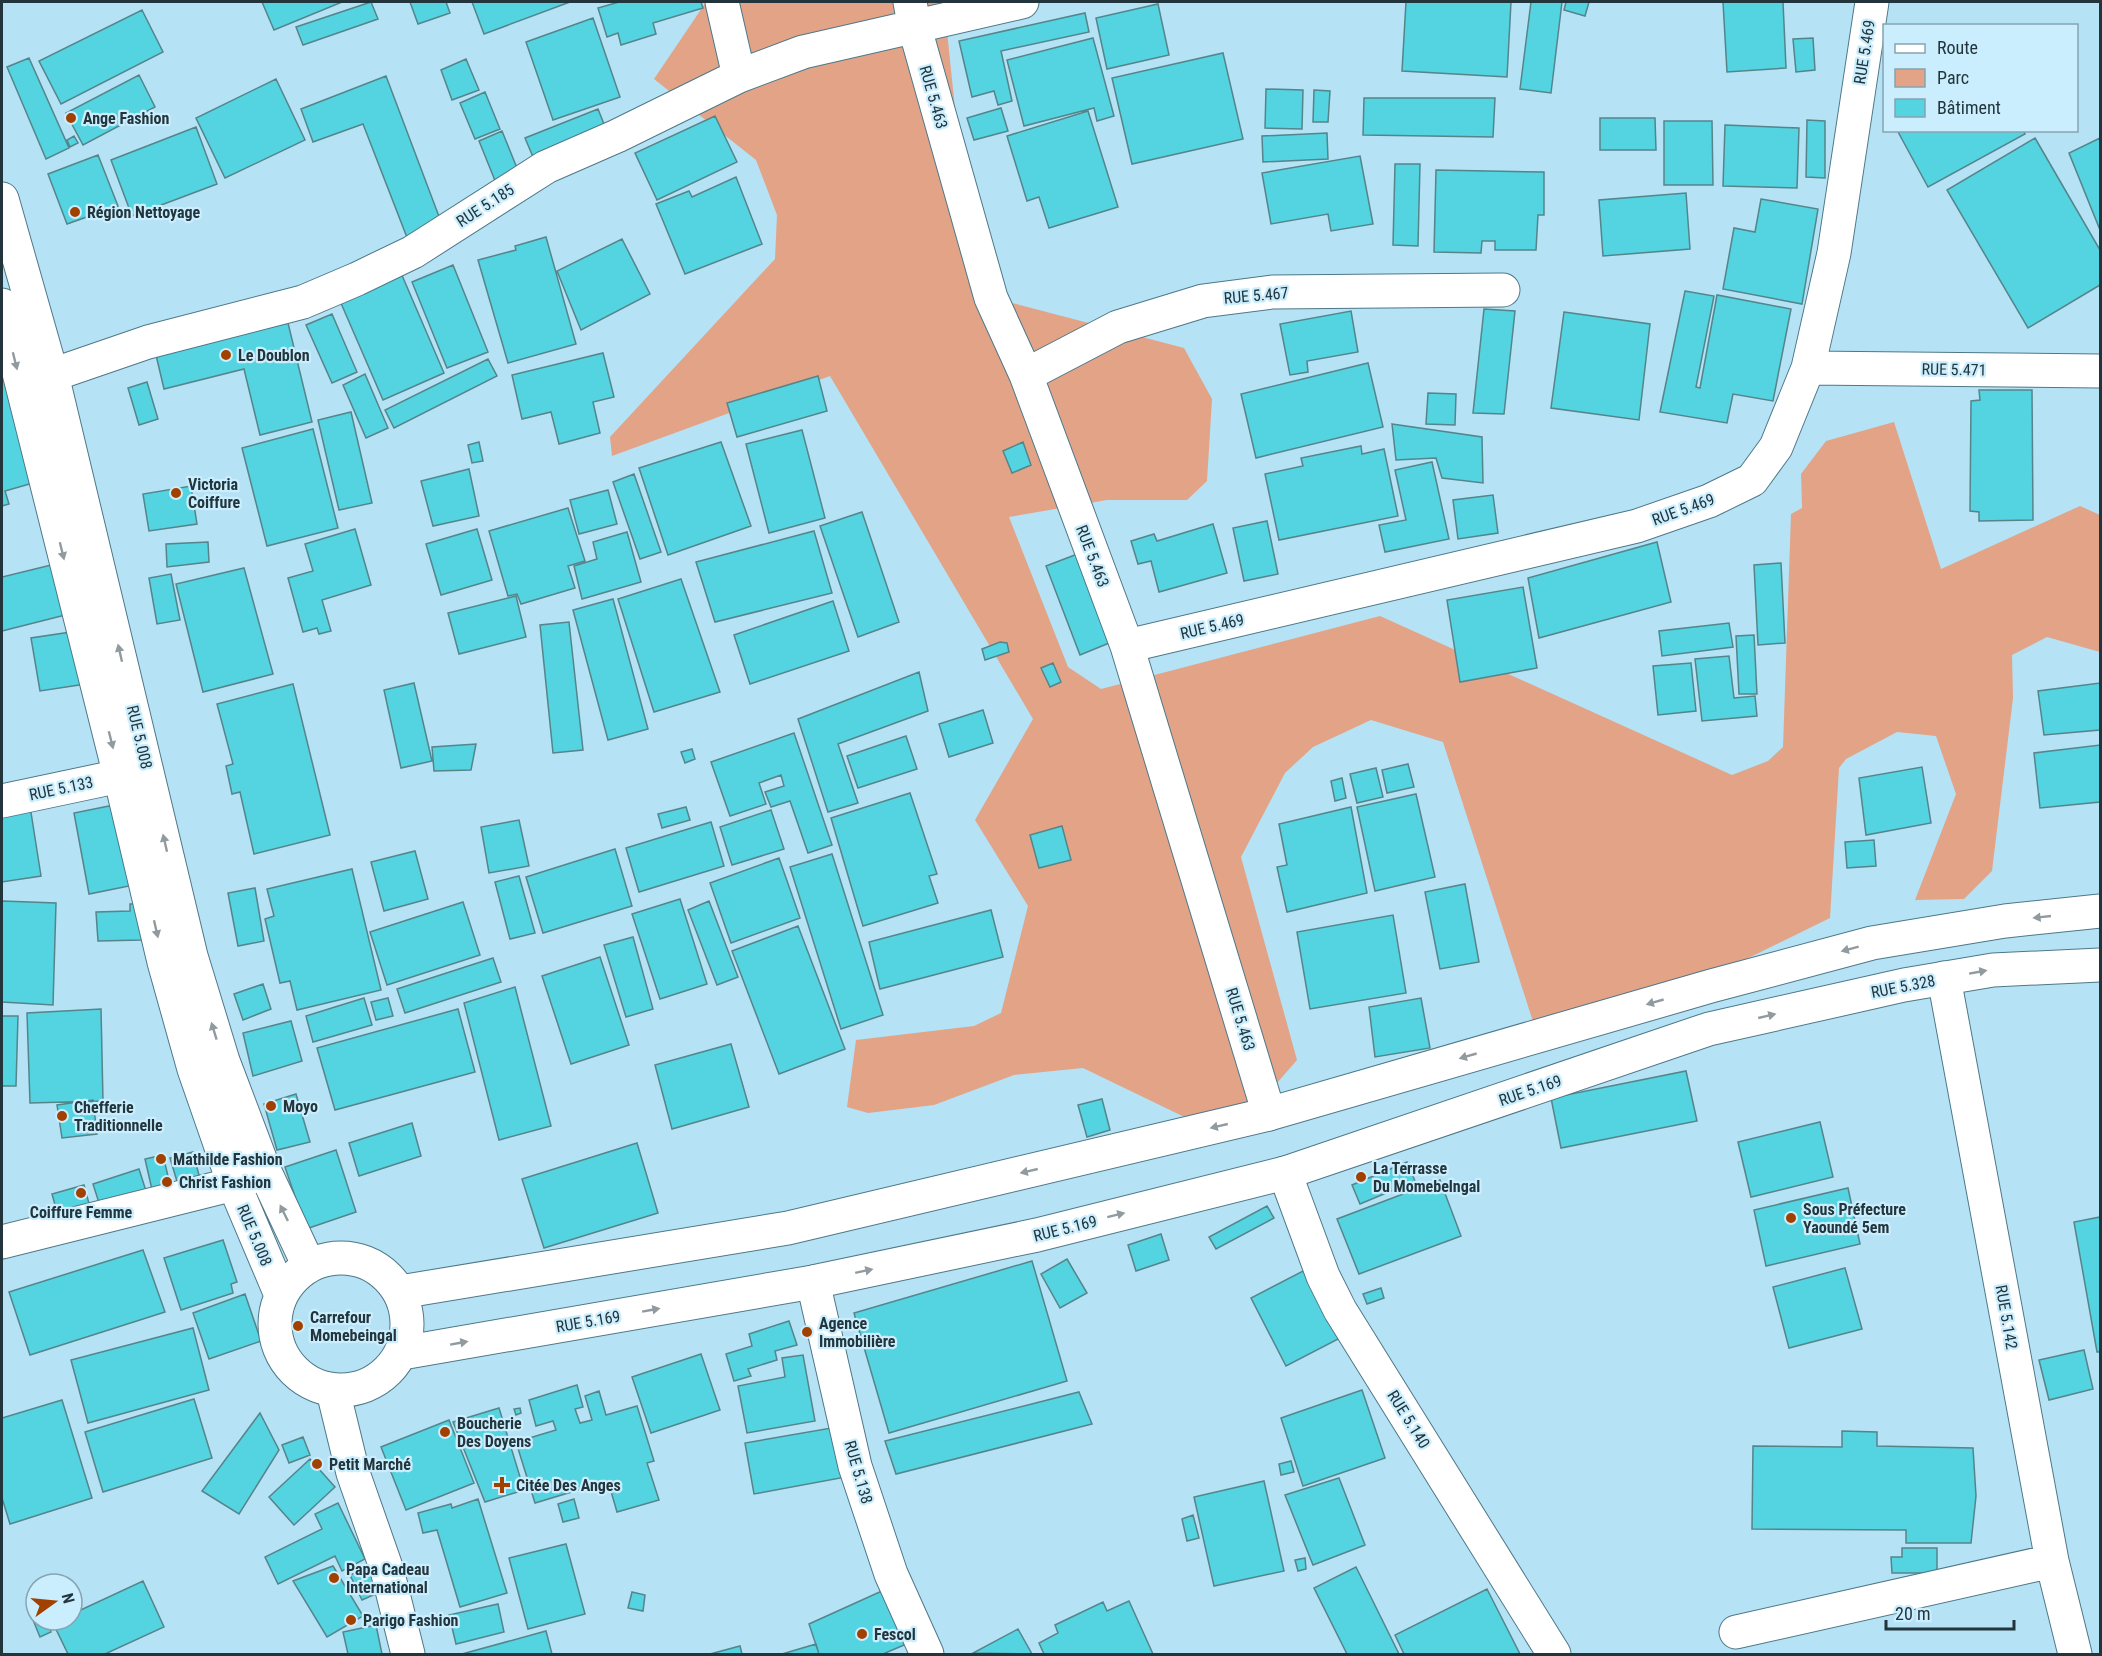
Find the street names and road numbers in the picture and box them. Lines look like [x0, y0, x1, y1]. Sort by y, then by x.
street label: RUE 5.469 [1850, 19, 1879, 86]
street label: RUE 5.463 [915, 63, 952, 131]
street label: RUE 5.185 [453, 180, 518, 231]
street label: RUE 5.467 [1223, 283, 1289, 308]
street label: RUE 5.471 [1921, 359, 1987, 380]
street label: RUE 5.469 [1649, 489, 1717, 529]
street label: RUE 5.463 [1072, 522, 1113, 590]
street label: RUE 5.469 [1178, 610, 1246, 643]
street label: RUE 5.008 [123, 703, 156, 771]
street label: RUE 5.133 [27, 772, 95, 805]
street label: RUE 5.328 [1869, 971, 1937, 1002]
street label: RUE 5.463 [1222, 985, 1259, 1053]
street label: RUE 5.169 [1496, 1071, 1564, 1110]
street label: RUE 5.008 [233, 1202, 276, 1269]
street label: RUE 5.169 [1031, 1211, 1099, 1246]
street label: RUE 5.142 [1992, 1283, 2022, 1351]
street label: RUE 5.169 [554, 1306, 622, 1336]
street label: RUE 5.140 [1383, 1387, 1434, 1452]
street label: RUE 5.138 [840, 1438, 877, 1506]

